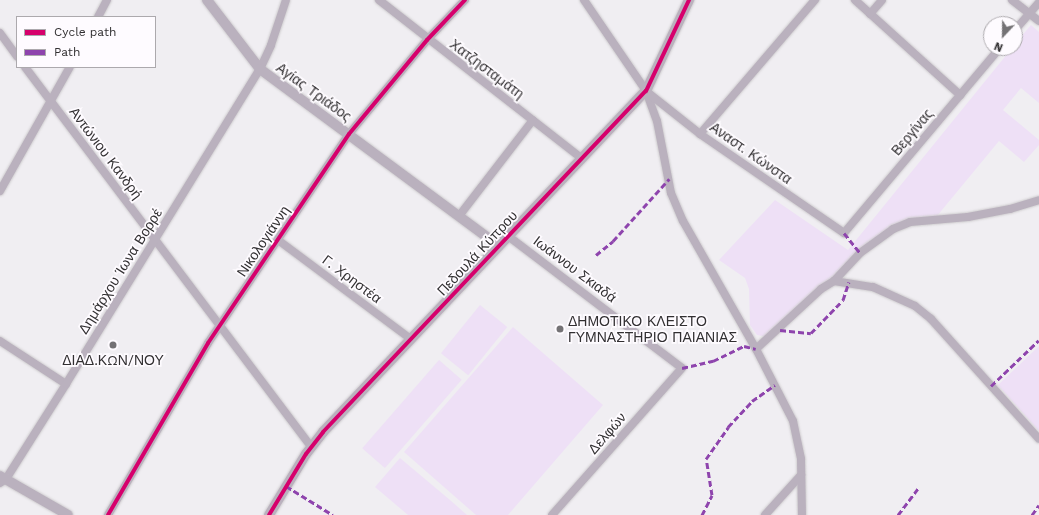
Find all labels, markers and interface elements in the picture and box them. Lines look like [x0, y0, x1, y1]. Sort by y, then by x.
legend [16, 16, 156, 68]
north arrow [983, 16, 1023, 56]
text: Cycle path [54, 25, 116, 39]
street label: Χατζησταμάτη [447, 36, 527, 102]
text: N [992, 39, 1005, 54]
text: Path [54, 45, 80, 59]
street label: Αγίας Τριάδος [273, 59, 355, 125]
street label: Αντώνιου Κανδρή [66, 104, 146, 202]
street label: Βεργίνας [888, 105, 936, 159]
street label: Αναστ. Κώνστα [707, 119, 795, 187]
street label: Νικολογιάννη [233, 202, 293, 280]
street label: Δημάρχου Ίωνα Βορρέ [75, 205, 165, 337]
street label: Πεδουλά Κύπρου [433, 207, 521, 299]
street label: Ιωάννου Σκιαδά [530, 232, 620, 306]
street label: Γ. Χρηστέα [319, 251, 385, 307]
place label: ΔΗΜΟΤΙΚΟ ΚΛΕΙΣΤΟ ΓΥΜΝΑΣΤΗΡΙΟ ΠΑΙΑΝΙΑΣ [568, 313, 737, 346]
marker: ΔΗΜΟΤΙΚΟ ΚΛΕΙΣΤΟ ΓΥΜΝΑΣΤΗΡΙΟ ΠΑΙΑΝΙΑΣ [555, 324, 565, 334]
marker: ΔΙΑΔ.ΚΩΝ/ΝΟΥ [108, 340, 118, 350]
place label: ΔΙΑΔ.ΚΩΝ/ΝΟΥ [62, 352, 164, 368]
street label: Δελφών [584, 409, 630, 457]

